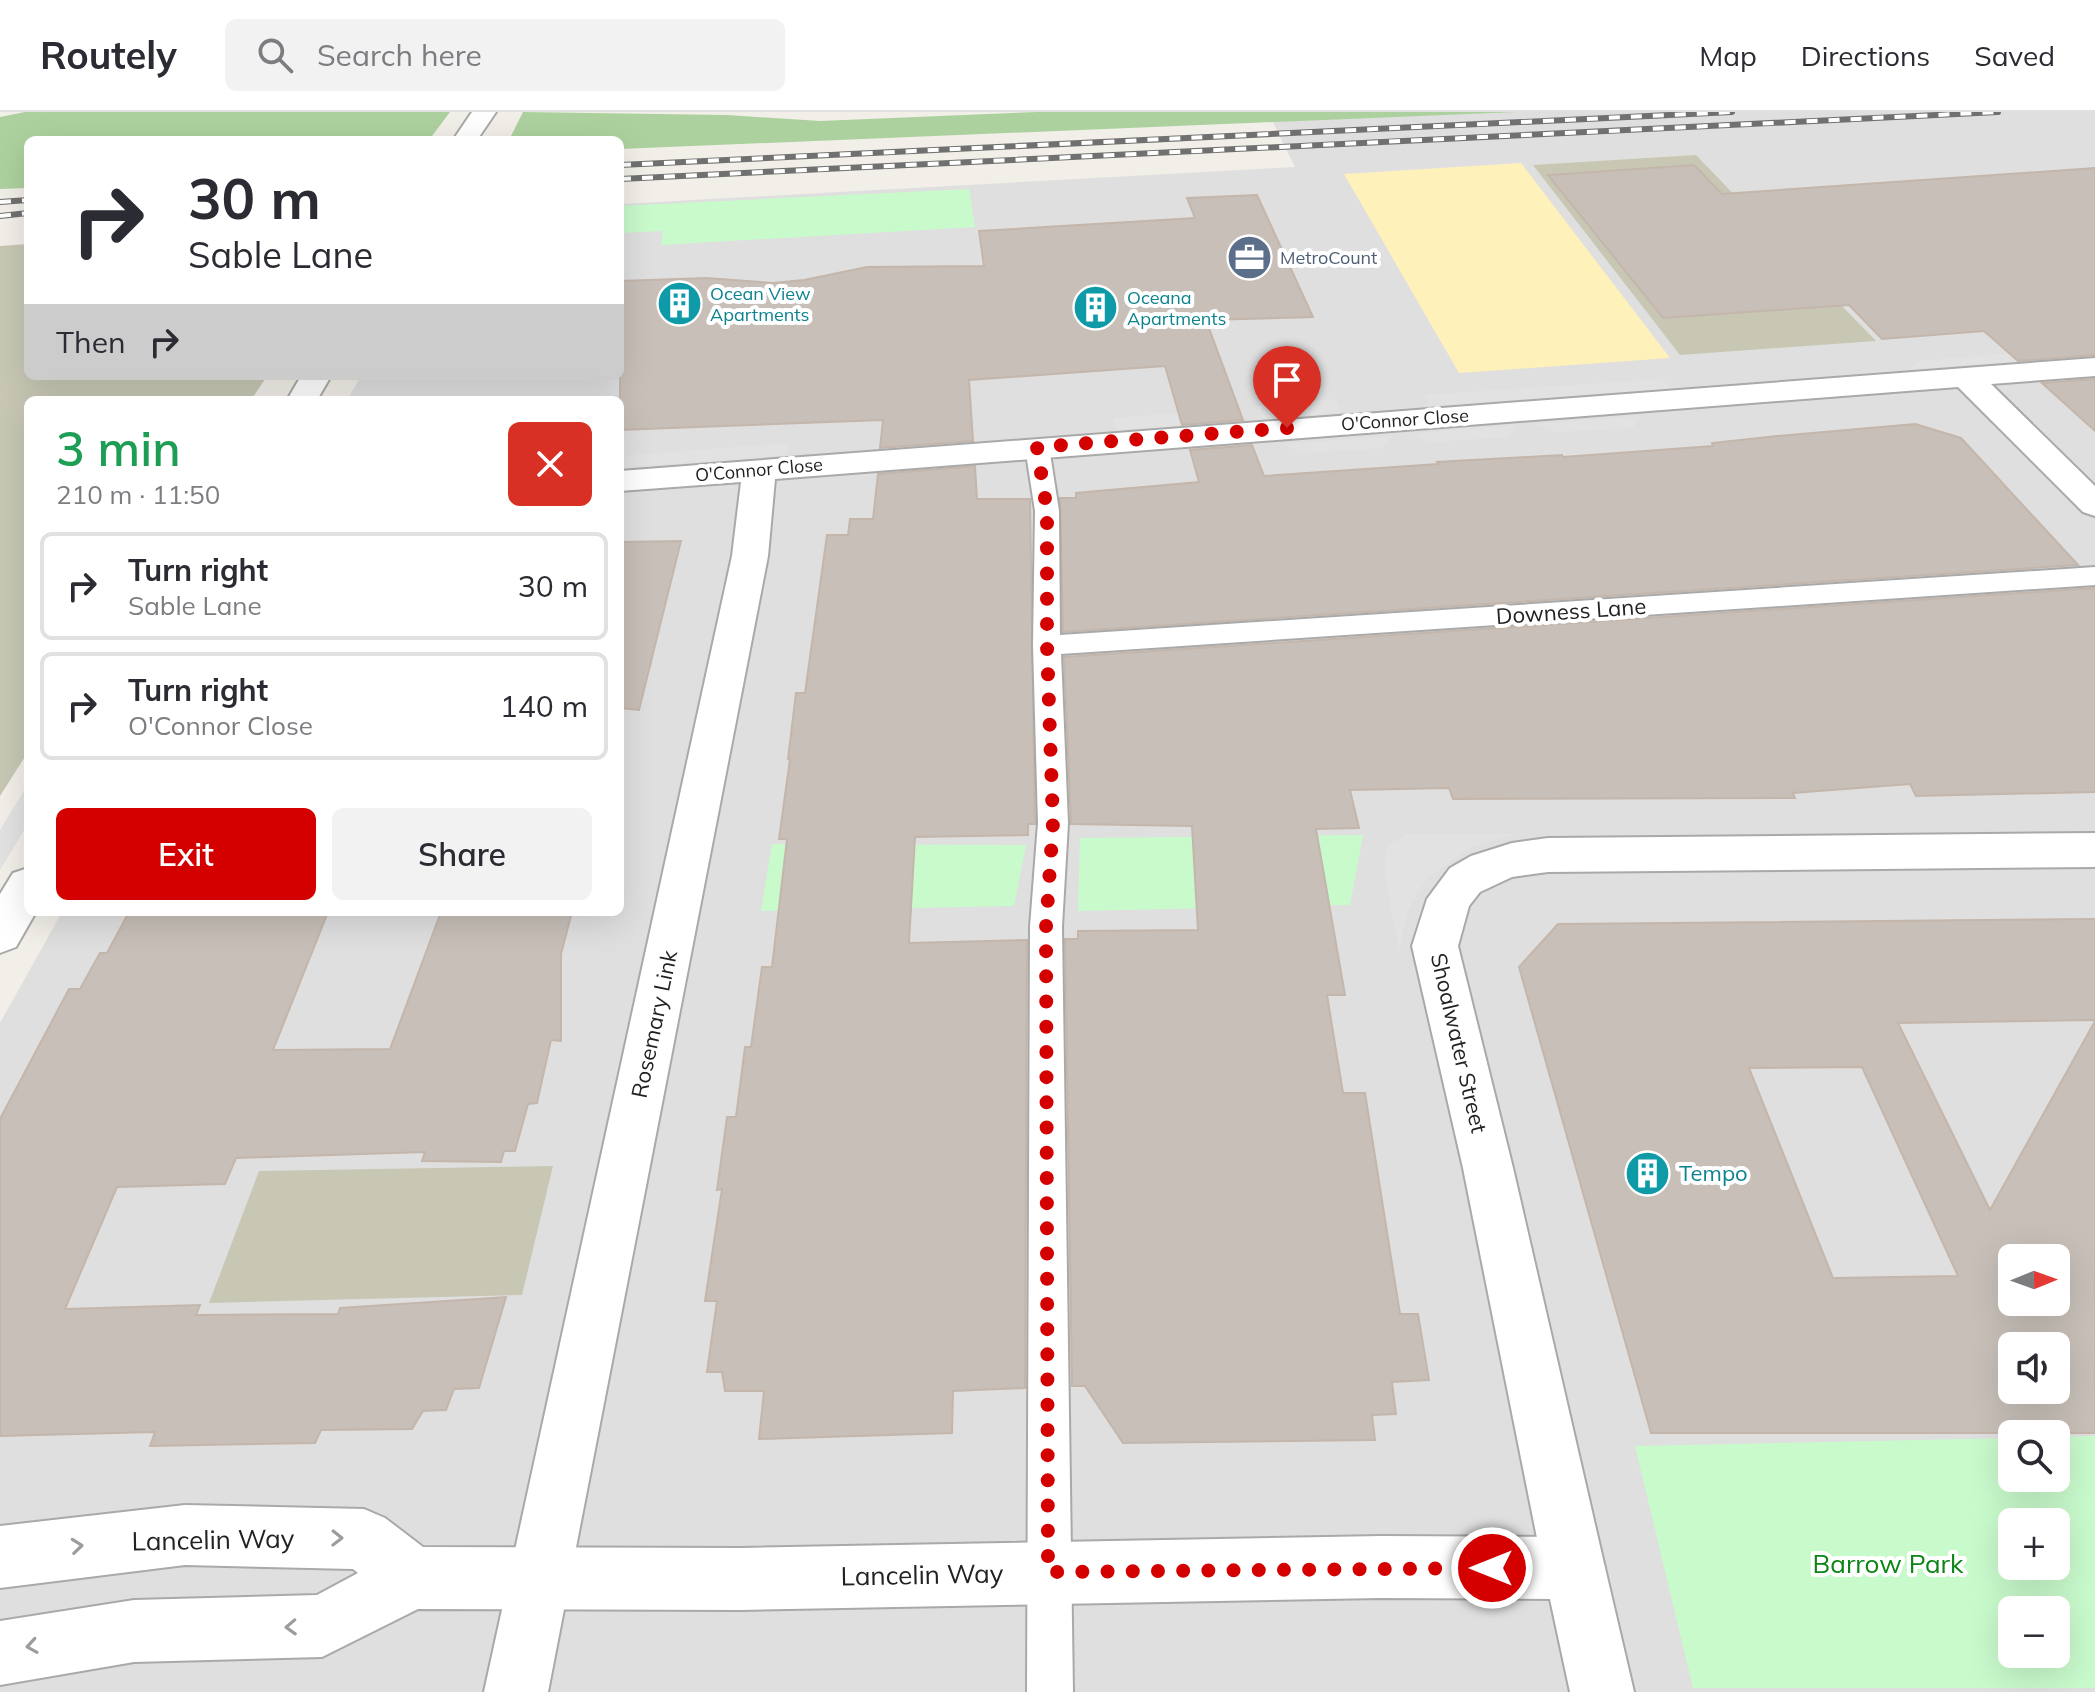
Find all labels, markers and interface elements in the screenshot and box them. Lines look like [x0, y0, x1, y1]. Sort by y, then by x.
search box [225, 19, 785, 91]
text: Routely [40, 31, 177, 79]
icon: search [253, 33, 297, 77]
text: Search here [317, 36, 482, 74]
text: Map [1699, 38, 1757, 73]
text: Directions [1801, 38, 1930, 73]
text: Saved [1974, 38, 2055, 73]
text: 30 m [188, 163, 321, 233]
icon: right [56, 168, 160, 272]
text: Sable Lane [188, 232, 373, 277]
office icon: MetroCount [1225, 234, 1273, 282]
place label: MetroCount [1280, 246, 1377, 269]
building icon: Ocean View Apartments [655, 280, 703, 328]
place label: Ocean View Apartments [710, 282, 811, 326]
building icon: Oceana Apartments [1072, 284, 1120, 332]
place label: Oceana Apartments [1127, 286, 1227, 330]
icon: right [142, 320, 186, 364]
text: Then [56, 323, 126, 361]
pin [1253, 346, 1321, 428]
icon: arrive [1265, 358, 1309, 402]
street label: O'Connor Close [1340, 404, 1470, 435]
text: 3 min [56, 418, 181, 478]
button: close [508, 422, 592, 506]
street label: O'Connor Close [694, 452, 824, 487]
text: 210 m · 11:50 [56, 478, 220, 511]
text: Turn right [128, 551, 268, 589]
icon: right [60, 564, 104, 608]
text: 30 m [518, 567, 588, 605]
text: Sable Lane [128, 589, 262, 622]
street label: Downess Lane [1495, 592, 1647, 630]
text: Turn right [128, 671, 268, 709]
icon: right [60, 684, 104, 728]
text: 140 m [500, 687, 588, 725]
text: O'Connor Close [128, 709, 313, 742]
button: Exit [56, 808, 316, 900]
button: Share [332, 808, 592, 900]
street label: Rosemary Link [625, 947, 683, 1100]
street label: Shoalwater Street [1425, 950, 1493, 1136]
building icon: Tempo [1624, 1149, 1672, 1197]
place label: Tempo [1679, 1159, 1748, 1187]
north arrow [1998, 1244, 2070, 1316]
map controls [1998, 1244, 2070, 1668]
button: sound [1998, 1332, 2070, 1404]
button: search [1998, 1420, 2070, 1492]
button: + [1998, 1508, 2070, 1580]
street label: Lancelin Way [131, 1522, 295, 1557]
position arrow [1450, 1526, 1534, 1610]
one-way arrow [331, 1529, 344, 1547]
one-way arrow [71, 1538, 84, 1555]
park label: Barrow Park [1813, 1547, 1964, 1580]
street label: Lancelin Way [840, 1557, 1004, 1592]
button: − [1998, 1596, 2070, 1668]
one-way arrow [284, 1618, 297, 1635]
one-way arrow [26, 1637, 39, 1654]

